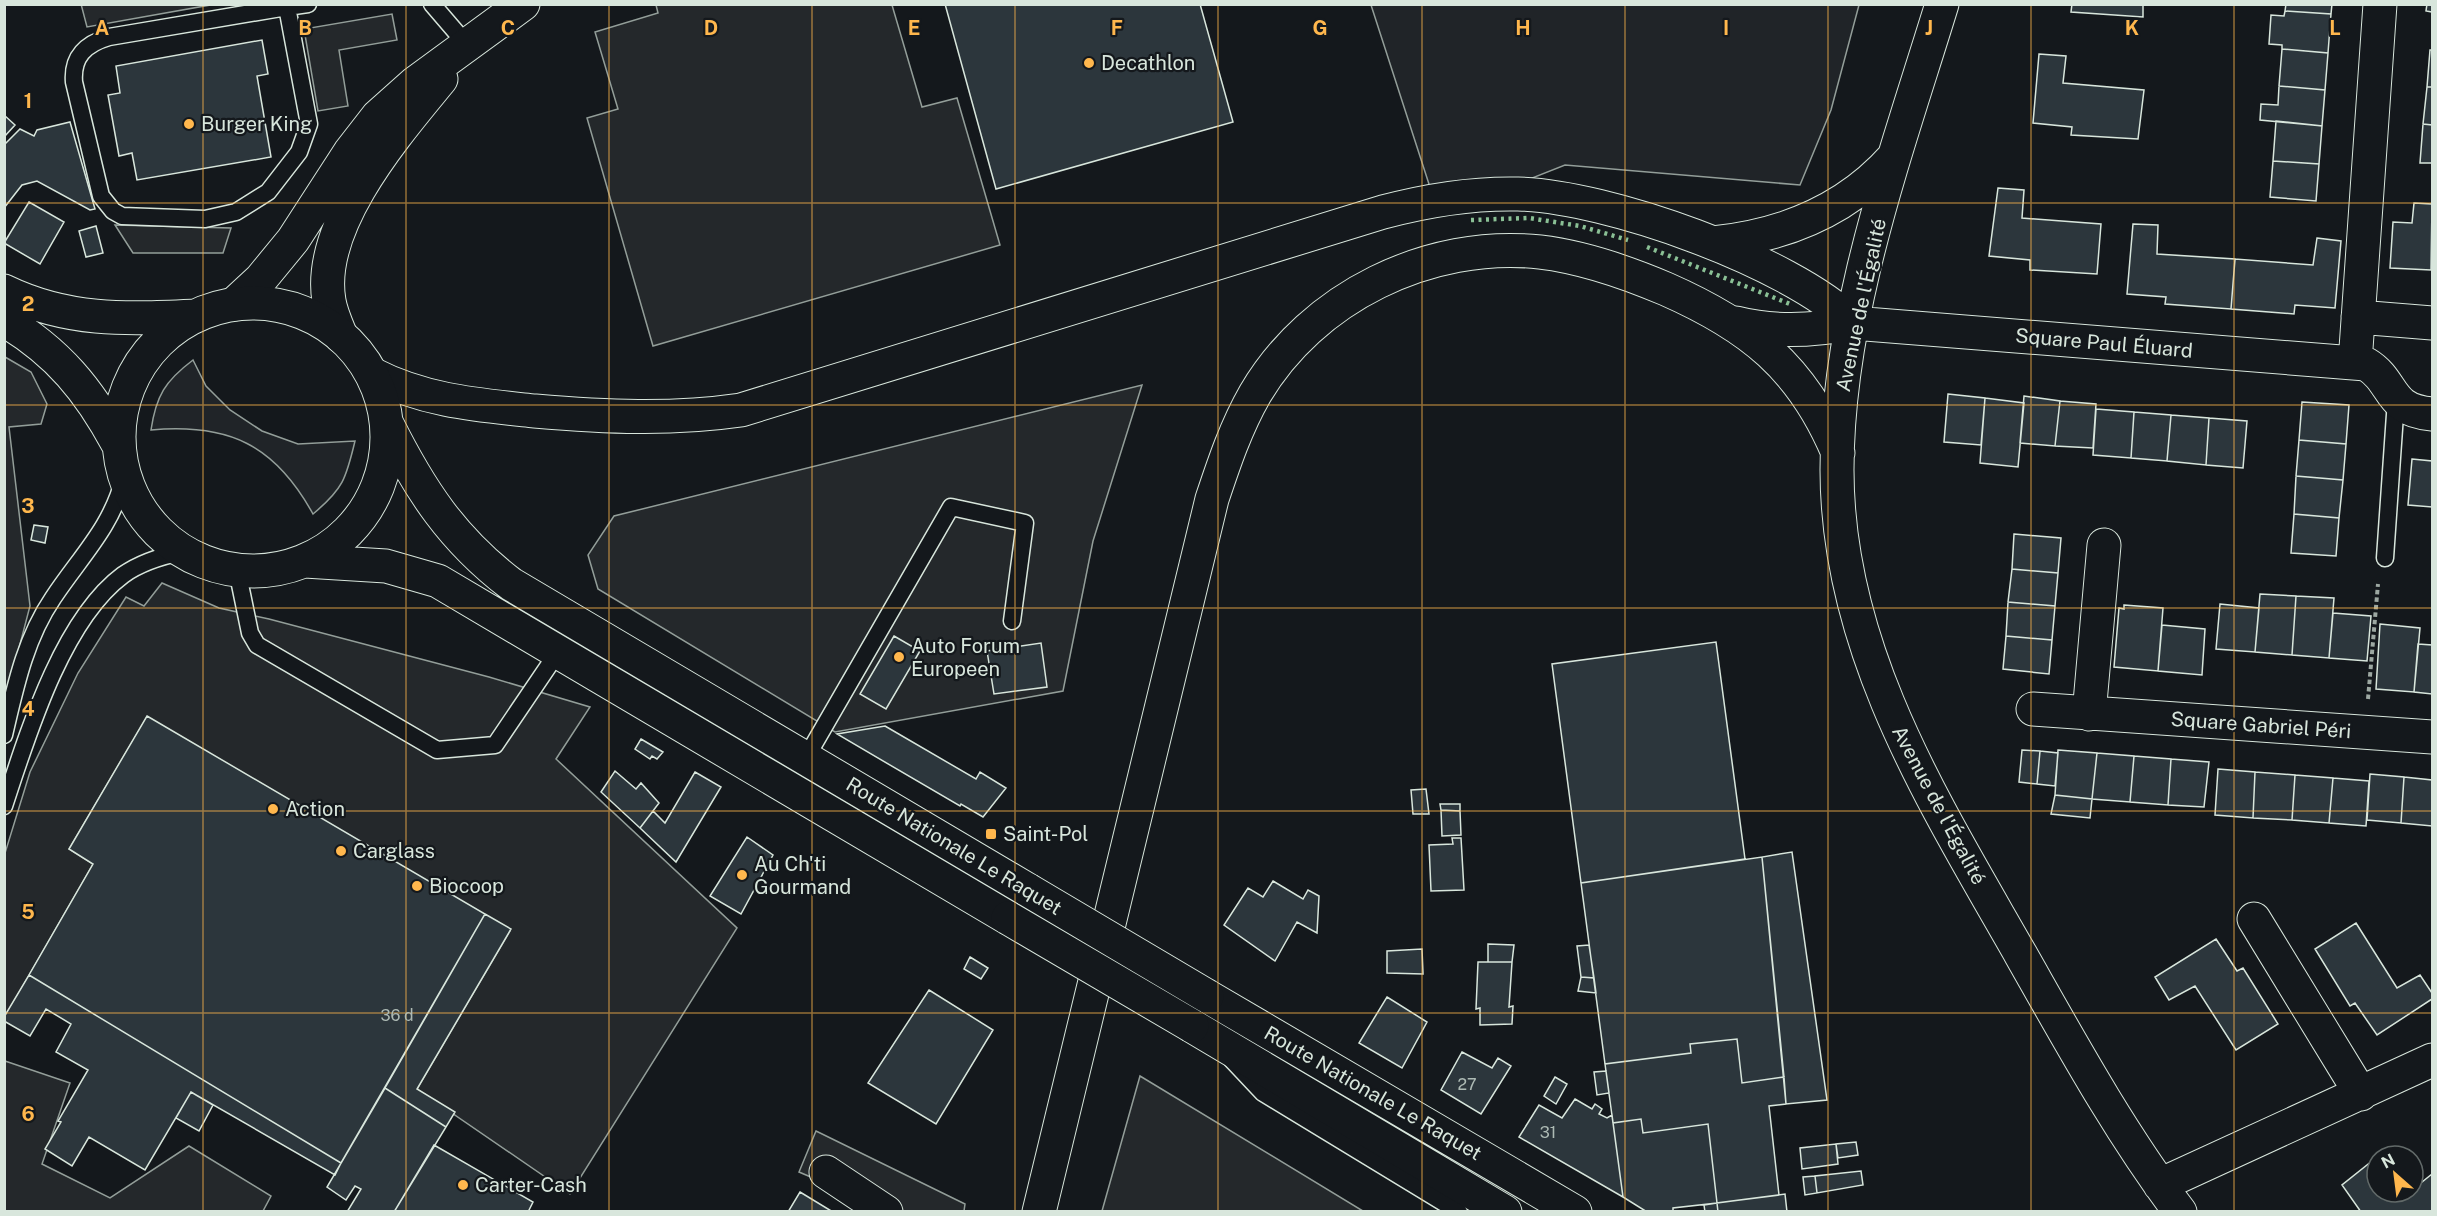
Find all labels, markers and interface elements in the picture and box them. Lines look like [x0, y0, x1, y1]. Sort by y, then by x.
text: A [95, 16, 109, 40]
text: B [298, 16, 312, 40]
text: C [501, 16, 515, 40]
text: D [704, 16, 718, 40]
text: E [908, 16, 920, 40]
text: F [1111, 16, 1123, 40]
text: G [1312, 16, 1328, 40]
text: H [1515, 16, 1531, 40]
text: I [1723, 16, 1729, 40]
text: J [1925, 16, 1933, 40]
text: K [2125, 16, 2139, 40]
text: L [2329, 16, 2341, 40]
place label: Decathlon [1101, 51, 1195, 75]
marker: Decathlon [1082, 56, 1096, 70]
text: 1 [24, 89, 32, 113]
place label: Burger King [201, 112, 312, 136]
marker: Burger King [182, 117, 196, 131]
street label: Avenue de l'Égalité [1830, 216, 1891, 394]
text: 2 [22, 292, 34, 316]
street label: Square Paul Éluard [2014, 322, 2194, 363]
text: 3 [21, 494, 35, 518]
place label: Auto Forum Europeen [911, 634, 1020, 681]
marker: Auto Forum Europeen [892, 650, 906, 664]
text: 4 [21, 697, 35, 721]
street label: Square Gabriel Péri [2170, 707, 2352, 743]
street label: Avenue de l'Égalité [1887, 721, 1992, 889]
street label: Route Nationale Le Raquet [842, 772, 1066, 920]
place label: Action [285, 797, 345, 821]
marker: Action [266, 802, 280, 816]
place label: Saint-Pol [1003, 822, 1088, 846]
marker: Saint-Pol [984, 827, 998, 841]
place label: Carglass [353, 839, 435, 863]
marker: Carglass [334, 844, 348, 858]
place label: Au Ch'ti Gourmand [754, 852, 851, 899]
marker: Au Ch'ti Gourmand [735, 868, 749, 882]
place label: Biocoop [429, 874, 504, 898]
marker: Biocoop [410, 879, 424, 893]
text: 5 [21, 900, 35, 924]
house number: 36 d [380, 1006, 414, 1025]
street label: Route Nationale Le Raquet [1260, 1021, 1486, 1165]
house number: 27 [1457, 1075, 1477, 1094]
text: 6 [21, 1102, 35, 1126]
house number: 31 [1540, 1123, 1556, 1142]
north arrow [2365, 1144, 2425, 1204]
text: N [2378, 1150, 2398, 1173]
place label: Carter-Cash [475, 1173, 587, 1197]
marker: Carter-Cash [456, 1178, 470, 1192]

